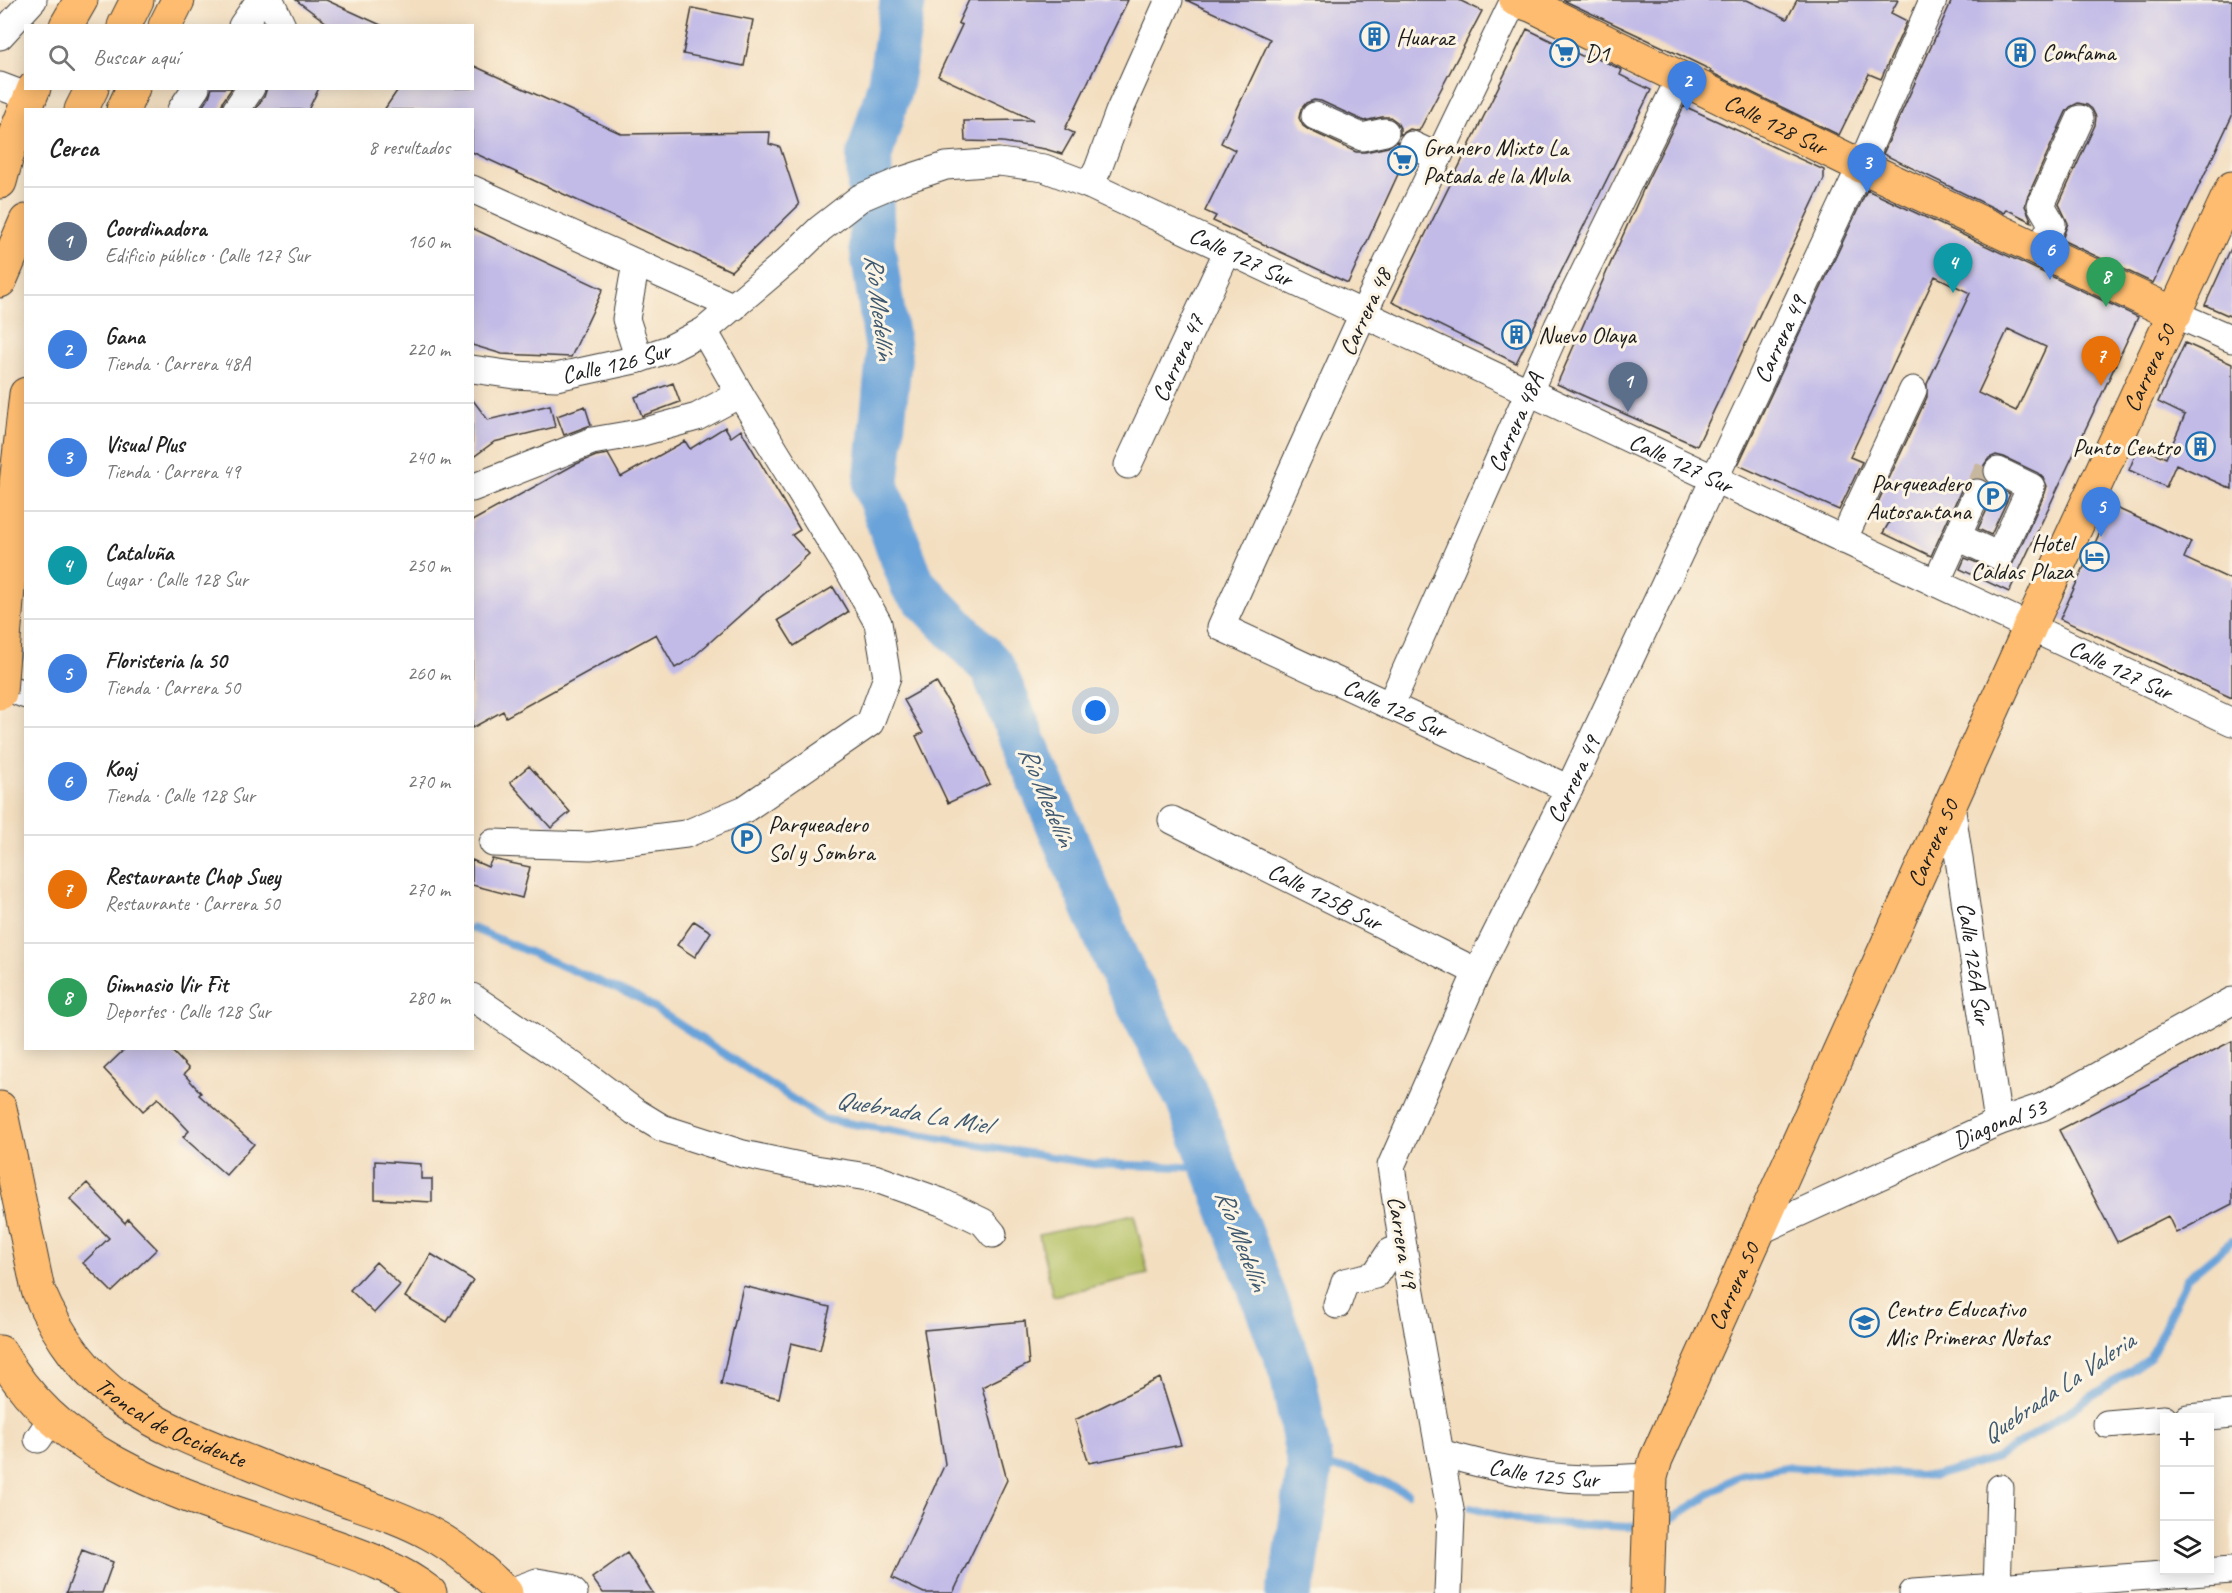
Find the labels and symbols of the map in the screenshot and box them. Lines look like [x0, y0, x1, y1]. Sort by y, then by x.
building icon: Huaraz [1359, 21, 1391, 53]
place label: Huaraz [1396, 22, 1456, 52]
building icon: Comfama [2005, 36, 2037, 68]
supermarket icon: D1 [1548, 37, 1580, 69]
place label: Comfama [2042, 37, 2117, 67]
place label: D1 [1585, 38, 1611, 68]
pin: 2 [1668, 62, 1706, 111]
street label: Calle 128 Sur [1719, 87, 1834, 163]
place label: Granero Mixto La Patada de la Mula [1423, 132, 1571, 190]
pin: 3 [1848, 144, 1886, 193]
supermarket icon: Granero Mixto La Patada de la Mula [1386, 145, 1418, 177]
street label: Calle 127 Sur [1185, 219, 1300, 295]
pin: 6 [2030, 230, 2070, 280]
pin: 4 [1934, 244, 1972, 293]
water label: Río Medellín [857, 253, 903, 364]
pin: 8 [2086, 258, 2126, 307]
street label: Carrera 48 [1332, 262, 1399, 360]
street label: Carrera 49 [1747, 289, 1814, 388]
street label: Carrera 47 [1145, 309, 1211, 406]
street label: Carrera 50 [2116, 318, 2183, 416]
building icon: Nuevo Olaya [1501, 319, 1533, 351]
place label: Nuevo Olaya [1538, 320, 1637, 350]
street label: Calle 126 Sur [559, 334, 676, 390]
pin: 7 [2082, 336, 2120, 386]
pin: 1 [1608, 362, 1648, 412]
street label: Carrera 48A [1480, 368, 1551, 477]
street label: Calle 127 Sur [1624, 426, 1739, 501]
building icon: Punto Centro [2185, 431, 2217, 463]
place label: Punto Centro [2072, 432, 2182, 462]
place label: Parqueadero Autosantana [1866, 468, 1973, 526]
parking icon: Parqueadero Autosantana [1976, 481, 2008, 513]
pin: 5 [2082, 488, 2120, 537]
place label: Hotel Caldas Plaza [1971, 528, 2077, 586]
hotel icon: Hotel Caldas Plaza [2078, 541, 2110, 573]
street label: Calle 127 Sur [2064, 633, 2179, 708]
street label: Calle 126 Sur [1339, 671, 1454, 746]
your location [1081, 696, 1110, 725]
street label: Carrera 49 [1540, 729, 1608, 828]
water label: Río Medellín [1011, 741, 1084, 853]
street label: Carrera 50 [1900, 793, 1966, 892]
place label: Parqueadero Sol y Sombra [768, 809, 876, 867]
parking icon: Parqueadero Sol y Sombra [731, 822, 763, 854]
street label: Calle 125B Sur [1263, 855, 1389, 938]
street label: Calle 126A Sur [1951, 900, 1999, 1028]
water label: Quebrada La Miel [834, 1082, 1001, 1143]
street label: Diagonal 53 [1948, 1091, 2052, 1156]
water label: Río Medellín [1208, 1185, 1277, 1297]
street label: Carrera 49 [1381, 1194, 1425, 1292]
street label: Carrera 50 [1701, 1236, 1767, 1335]
place label: Centro Educativo Mis Primeras Notas [1886, 1294, 2052, 1352]
school or university icon: Centro Educativo Mis Primeras Notas [1849, 1307, 1881, 1339]
water label: Quebrada La Valeria [1975, 1323, 2144, 1452]
street label: Troncal de Occidente [89, 1370, 252, 1475]
street label: Calle 125 Sur [1486, 1451, 1601, 1494]

